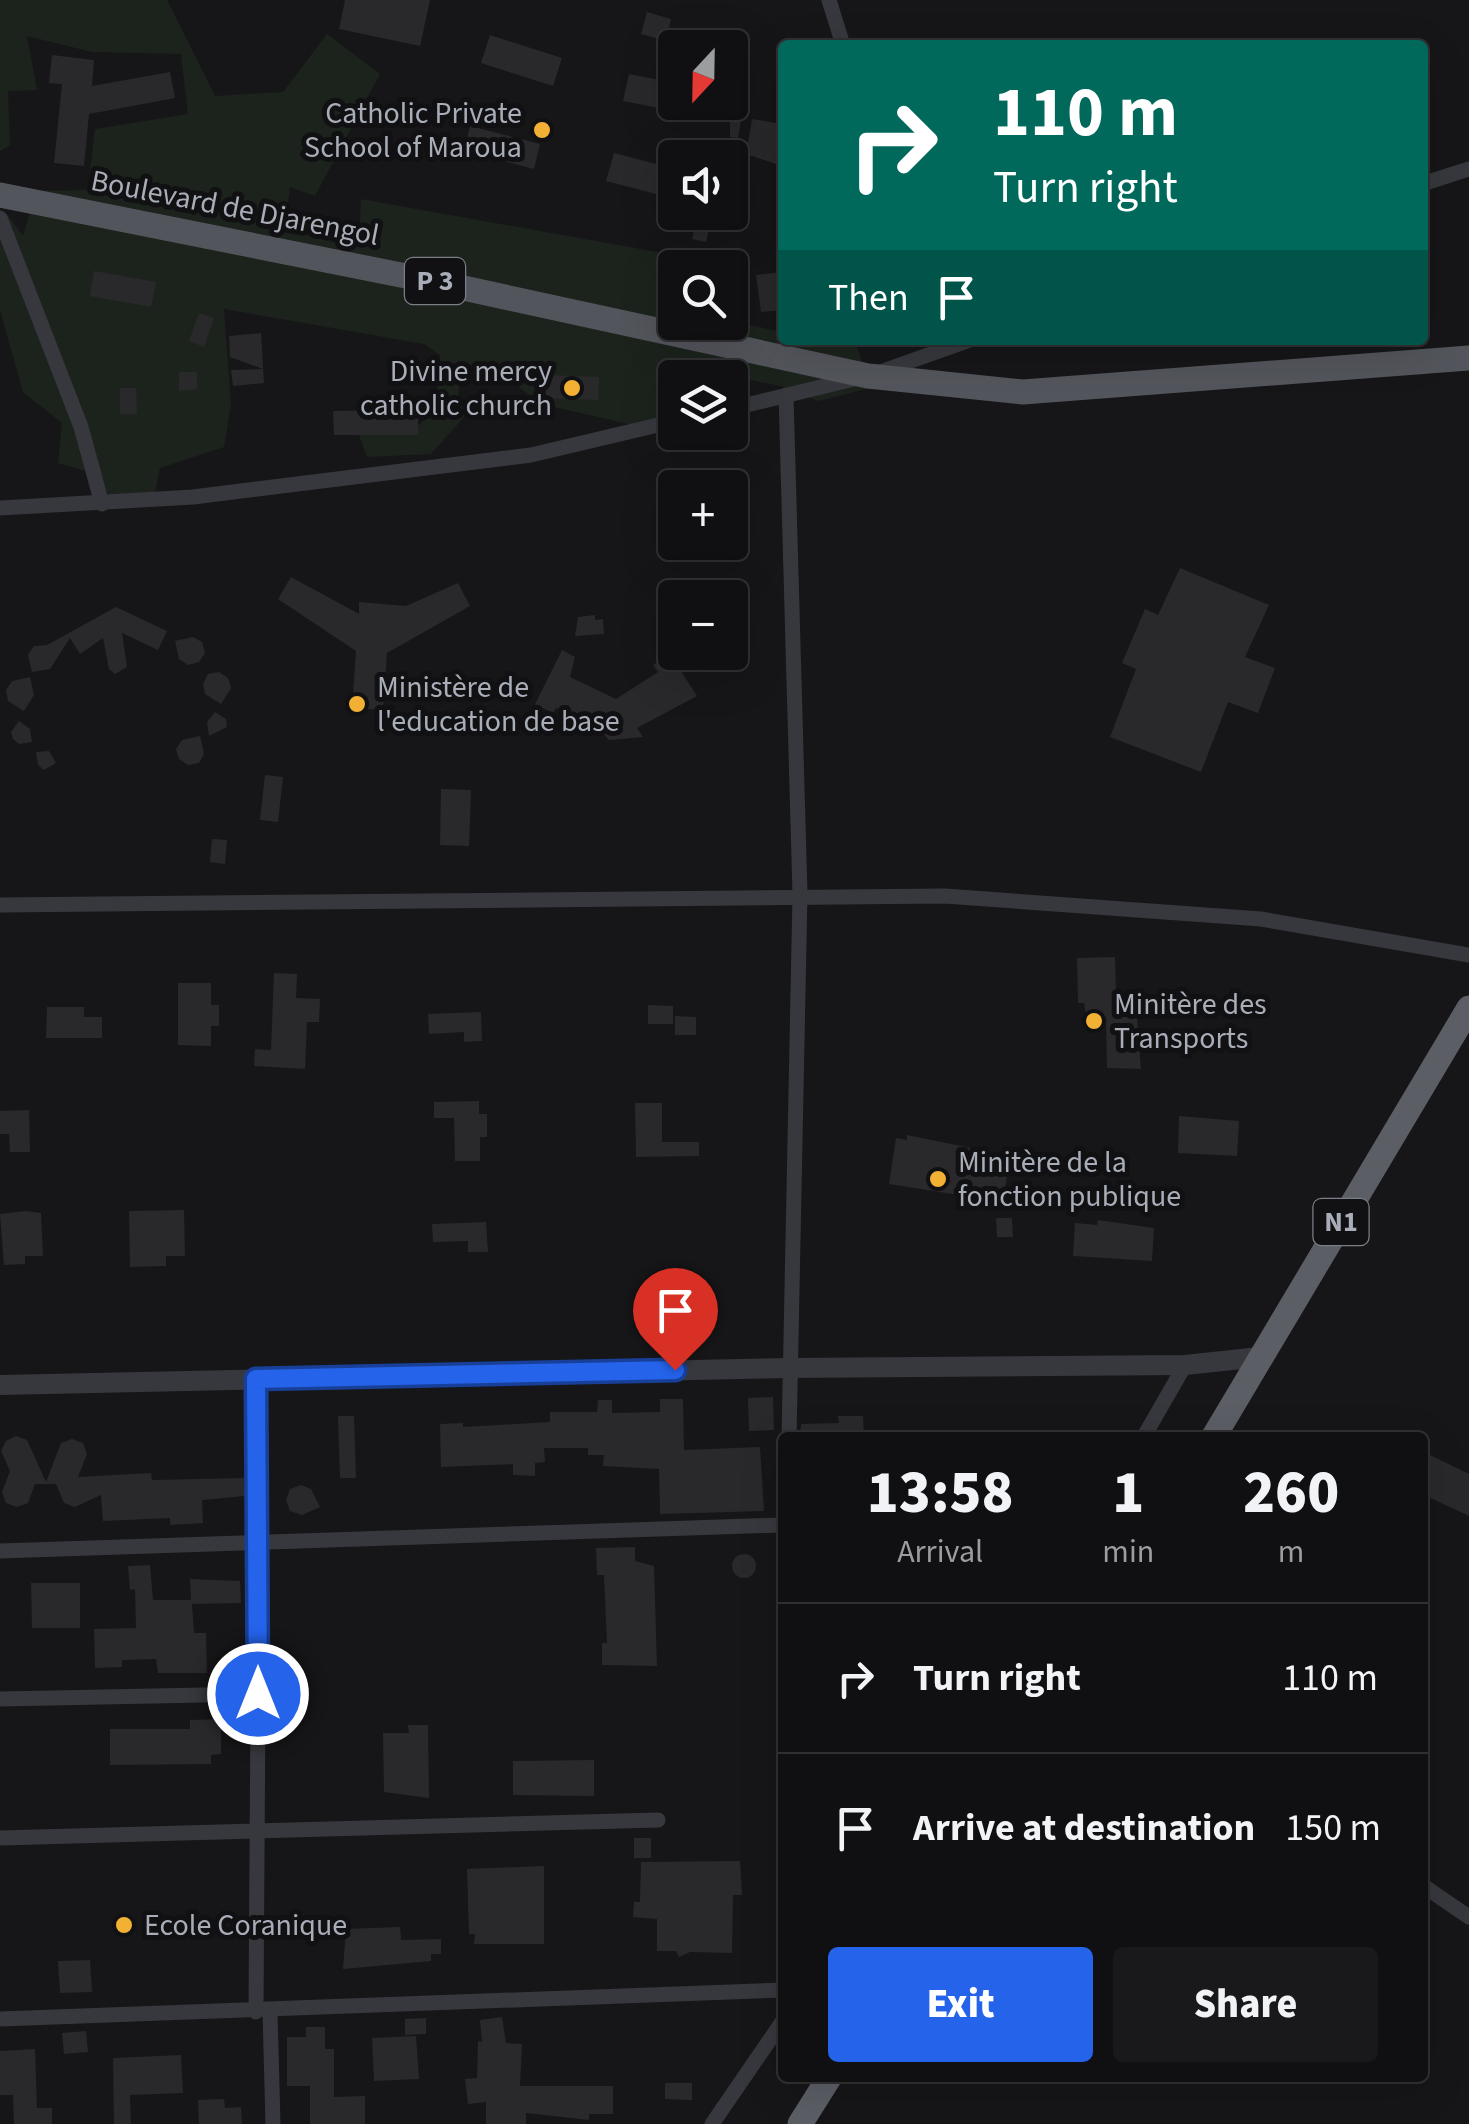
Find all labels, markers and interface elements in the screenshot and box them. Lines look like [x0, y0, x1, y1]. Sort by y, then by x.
north arrow [658, 30, 748, 120]
map controls [658, 30, 748, 670]
text: 110 m [993, 63, 1178, 163]
icon: right [828, 80, 958, 210]
place label: Catholic Private School of Maroua [304, 92, 522, 169]
marker: Catholic Private School of Maroua [531, 119, 553, 141]
button: sound [658, 140, 748, 230]
text: Turn right [993, 156, 1178, 220]
street label: Boulevard de Djarengol [87, 159, 383, 257]
button: search [658, 250, 748, 340]
road number: P 3 [405, 258, 465, 304]
icon: arrive [929, 270, 984, 325]
text: Then [828, 271, 909, 325]
place label: Divine mercy catholic church [360, 350, 552, 427]
button: layers [658, 360, 748, 450]
marker: Divine mercy catholic church [561, 377, 583, 399]
button: + [658, 470, 748, 560]
button: − [658, 580, 748, 670]
place label: Ministère de l'education de base [377, 666, 620, 743]
marker: Ministère de l'education de base [346, 693, 368, 715]
place label: Minitère des Transports [1114, 983, 1267, 1060]
marker: Minitère des Transports [1083, 1010, 1105, 1032]
place label: Minitère de la fonction publique [958, 1141, 1181, 1218]
marker: Minitère de la fonction publique [927, 1168, 949, 1190]
road number: N1 [1314, 1199, 1368, 1245]
pin [633, 1268, 718, 1371]
icon: arrive [648, 1283, 703, 1338]
text: 13:58 [867, 1451, 1014, 1536]
text: 1 [1112, 1451, 1144, 1536]
text: 260 [1243, 1451, 1339, 1536]
text: Arrival [897, 1529, 983, 1575]
text: min [1102, 1529, 1154, 1575]
text: m [1278, 1529, 1304, 1575]
position arrow [206, 1642, 310, 1746]
icon: right [828, 1651, 883, 1706]
text: Turn right [913, 1651, 1081, 1705]
text: 110 m [1282, 1651, 1378, 1705]
icon: arrive [828, 1801, 883, 1856]
text: Arrive at destination [913, 1801, 1255, 1855]
text: 150 m [1285, 1801, 1381, 1855]
place label: Ecole Coranique [144, 1904, 347, 1947]
marker: Ecole Coranique [113, 1914, 135, 1936]
button: Exit [828, 1947, 1093, 2062]
button: Share [1113, 1947, 1378, 2062]

